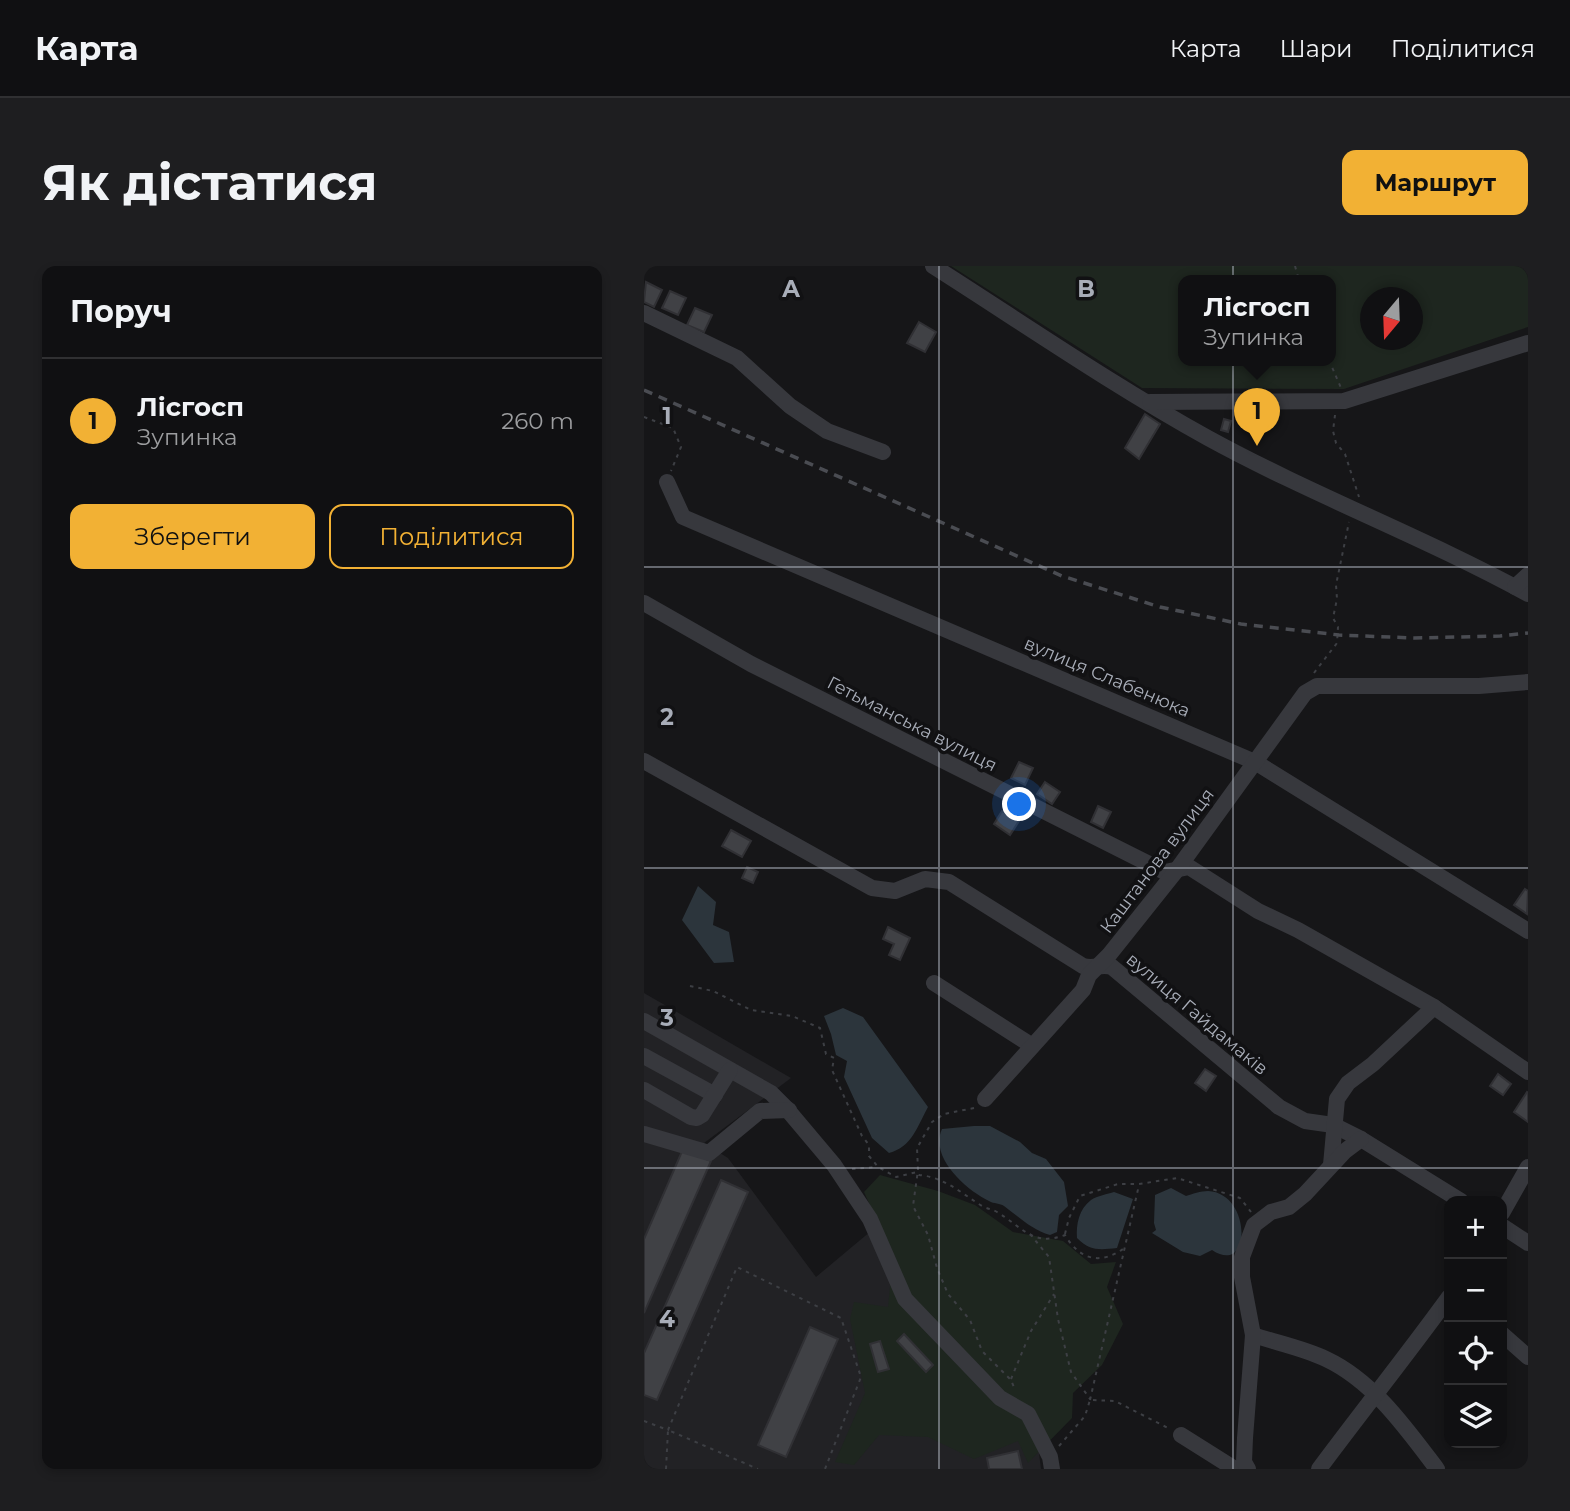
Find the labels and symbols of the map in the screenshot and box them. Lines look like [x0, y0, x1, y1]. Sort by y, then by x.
text: A [781, 275, 800, 303]
text: B [1077, 275, 1095, 303]
north arrow [1360, 287, 1423, 350]
pin: 1 [1234, 388, 1280, 446]
text: 1 [662, 402, 672, 430]
street label: вулиця Слабенюка [1021, 632, 1193, 722]
street label: Гетьманська вулиця [823, 672, 1001, 776]
text: 2 [660, 703, 674, 731]
street label: Каштанова вулиця [1095, 784, 1219, 938]
your location [1002, 787, 1036, 821]
street label: вулиця Гайдамаків [1122, 948, 1272, 1080]
text: 3 [659, 1004, 674, 1032]
text: 4 [659, 1305, 675, 1333]

